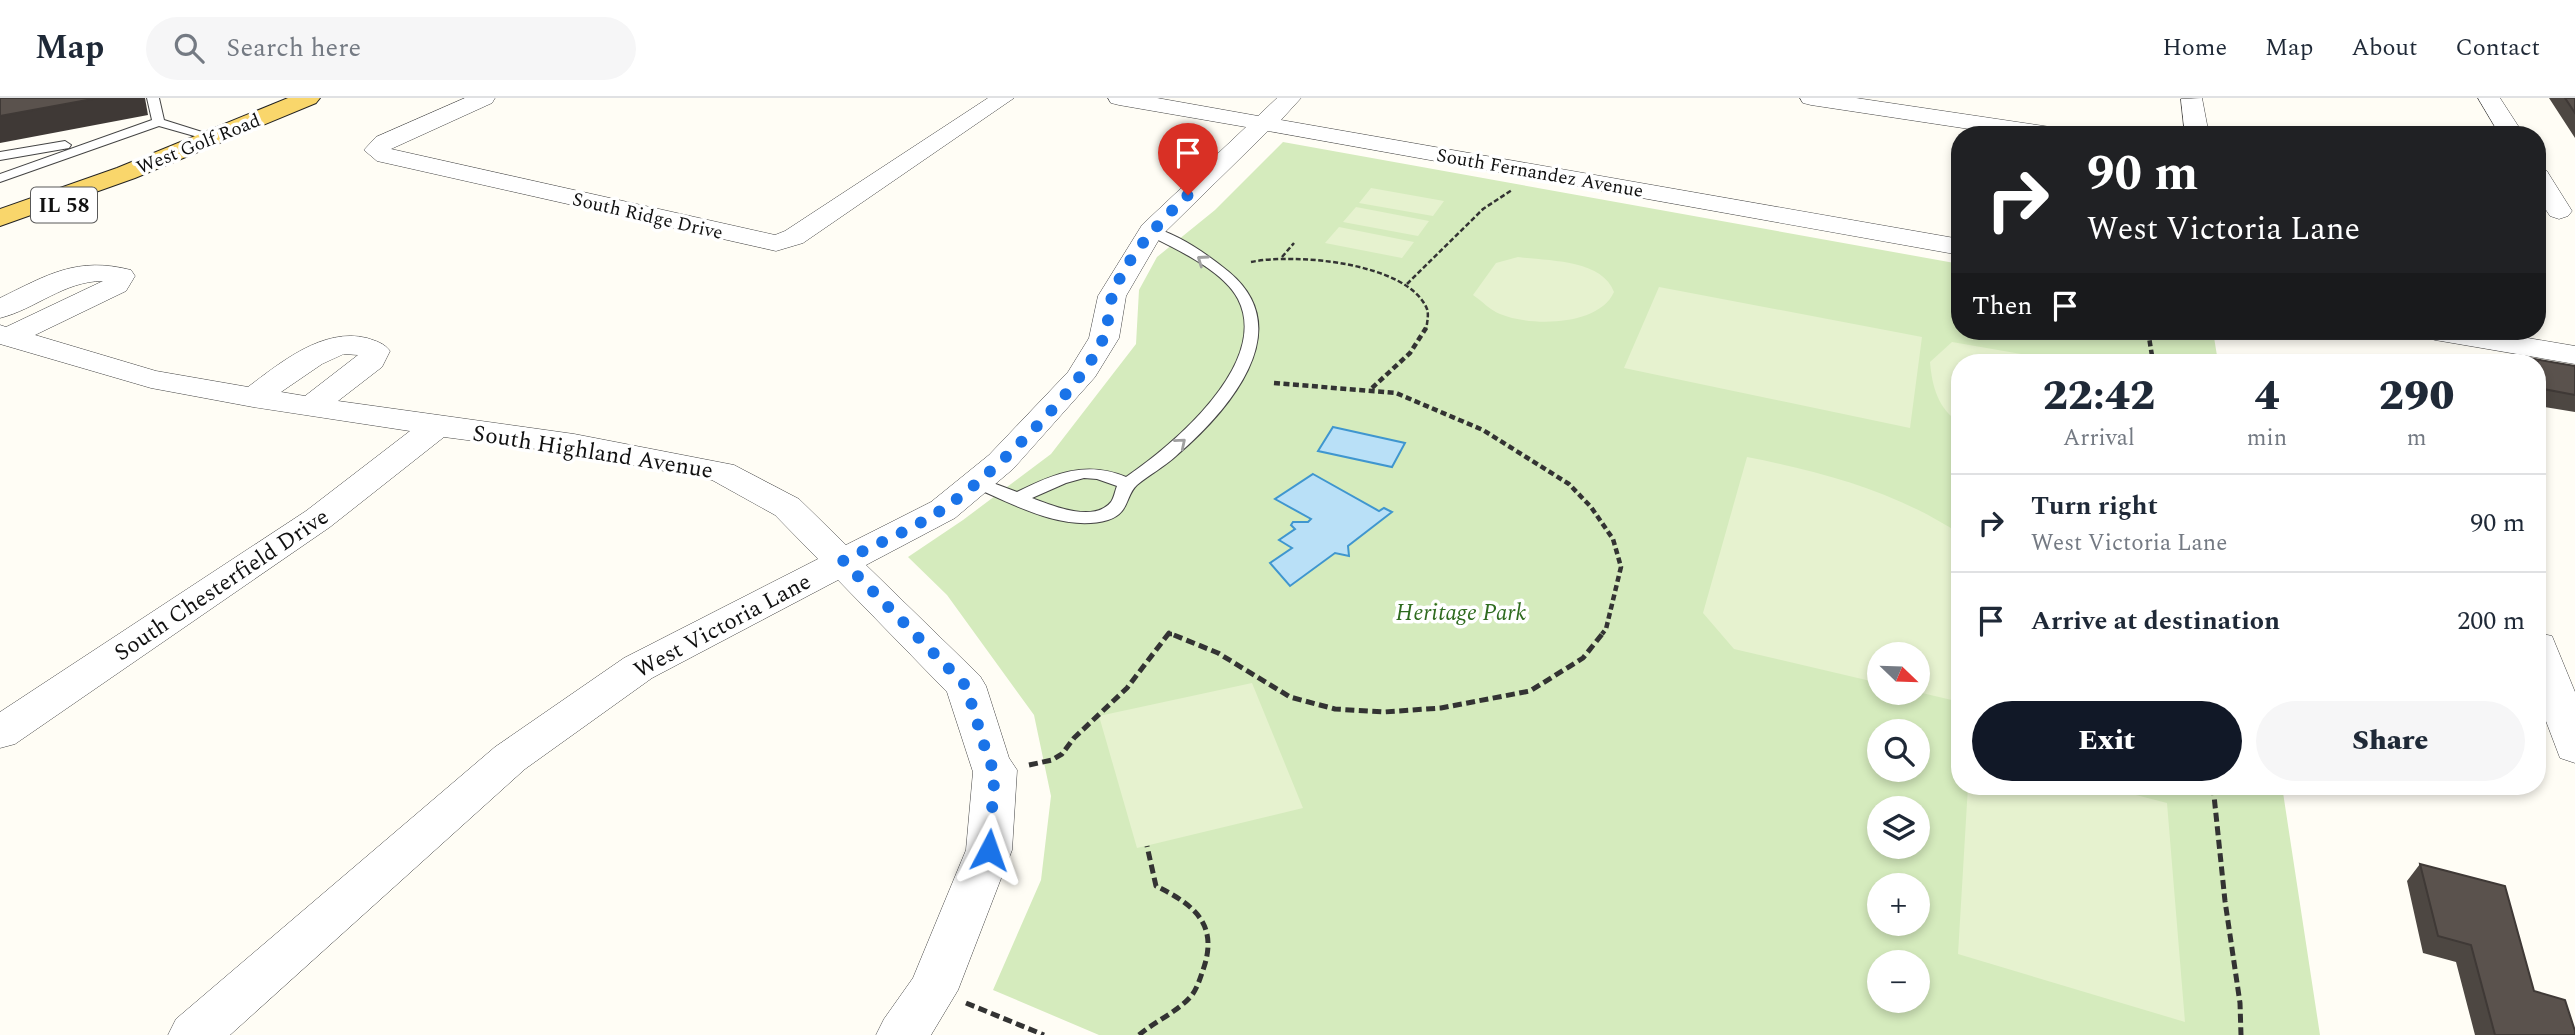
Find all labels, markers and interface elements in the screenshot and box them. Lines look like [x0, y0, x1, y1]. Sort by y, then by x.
search box [146, 17, 636, 80]
text: Map [35, 23, 104, 73]
text: Search here [226, 28, 361, 68]
icon: search [170, 29, 208, 67]
text: Home [2162, 30, 2227, 66]
text: Map [2265, 30, 2313, 66]
text: About [2351, 30, 2417, 66]
text: Contact [2455, 30, 2540, 66]
street label: West Golf Road [132, 106, 265, 182]
pin [1158, 123, 1218, 195]
icon: arrive [1169, 134, 1207, 172]
text: 90 m [2087, 137, 2198, 212]
street label: South Fernandez Avenue [1434, 141, 1645, 206]
icon: right [1972, 154, 2063, 245]
street label: South Ridge Drive [570, 185, 726, 248]
road number: IL 58 [31, 188, 97, 222]
text: West Victoria Lane [2087, 205, 2360, 254]
one-way arrow [1197, 256, 1210, 268]
text: Then [1972, 286, 2032, 326]
icon: arrive [2046, 287, 2084, 325]
text: 22:42 [2043, 365, 2155, 428]
text: 4 [2254, 365, 2280, 428]
text: 290 [2379, 365, 2454, 428]
street label: South Highland Avenue [470, 416, 715, 489]
text: Arrival [2063, 421, 2135, 456]
text: min [2247, 421, 2287, 456]
text: m [2407, 421, 2426, 456]
one-way arrow [1173, 439, 1186, 451]
text: Turn right [2031, 486, 2158, 526]
street label: South Chesterfield Drive [107, 500, 336, 670]
text: 90 m [2470, 503, 2525, 543]
icon: right [1972, 504, 2010, 542]
text: West Victoria Lane [2031, 526, 2227, 561]
street label: West Victoria Lane [628, 565, 818, 688]
park label: Heritage Park [1396, 596, 1526, 631]
text: Arrive at destination [2031, 601, 2280, 641]
text: 200 m [2457, 601, 2525, 641]
icon: arrive [1972, 602, 2010, 640]
north arrow [1867, 642, 1930, 705]
map controls [1867, 642, 1930, 1013]
button: Exit [1972, 701, 2242, 781]
button: Share [2256, 701, 2525, 781]
button: search [1867, 719, 1930, 782]
button: layers [1867, 796, 1930, 859]
position arrow [952, 813, 1026, 887]
button: + [1867, 873, 1930, 936]
button: − [1867, 950, 1930, 1013]

